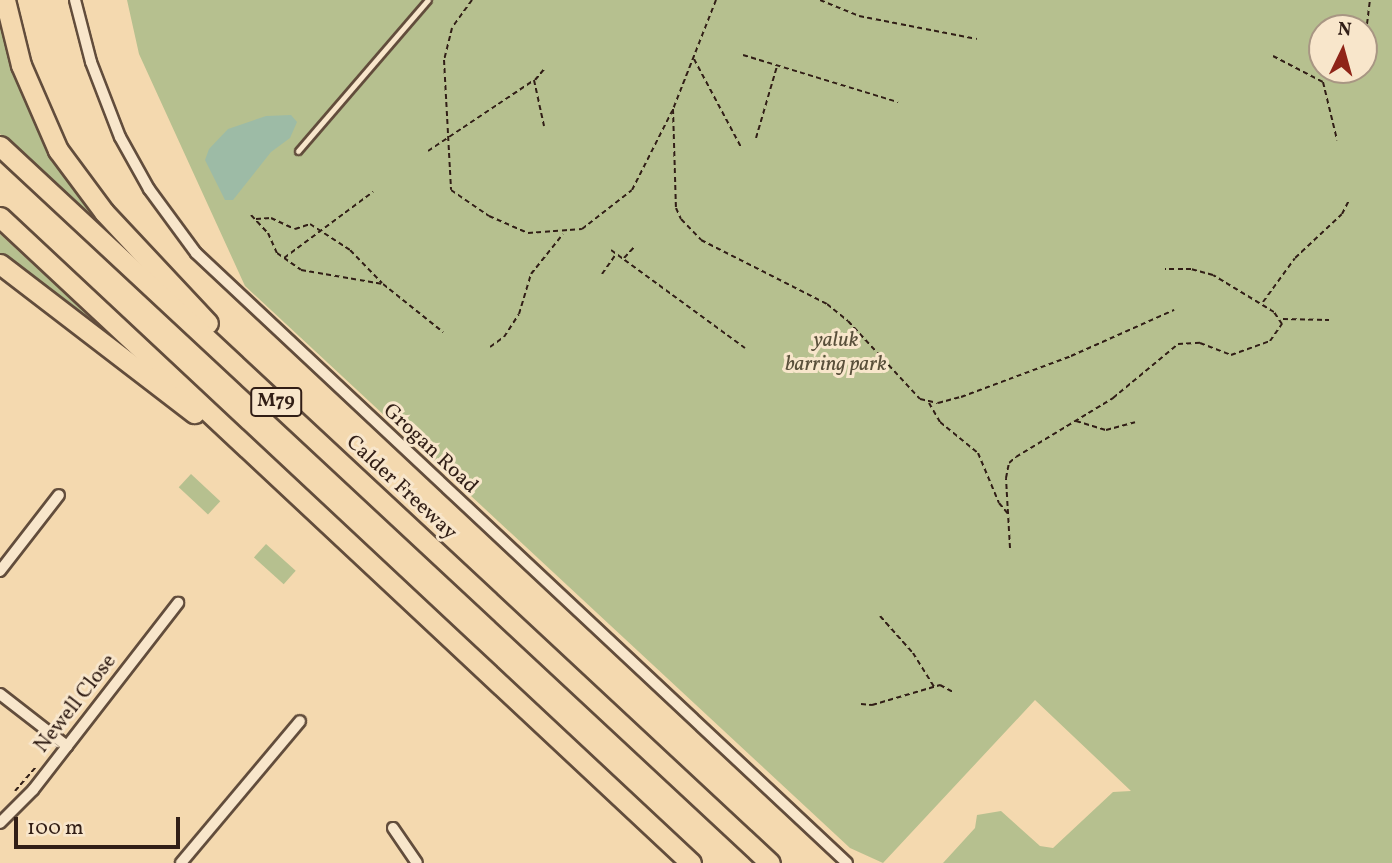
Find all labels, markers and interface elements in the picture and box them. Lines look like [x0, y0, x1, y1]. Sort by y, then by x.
north arrow [1308, 14, 1378, 84]
text: N [1337, 17, 1353, 44]
park label: yaluk barring park [785, 328, 887, 378]
road number: M79 [250, 386, 302, 418]
street label: Grogan Road [377, 399, 483, 499]
street label: Calder Freeway [340, 430, 462, 546]
street label: Newell Close [30, 650, 122, 758]
scale bar [18, 804, 184, 848]
text: 100 m [27, 814, 84, 843]

